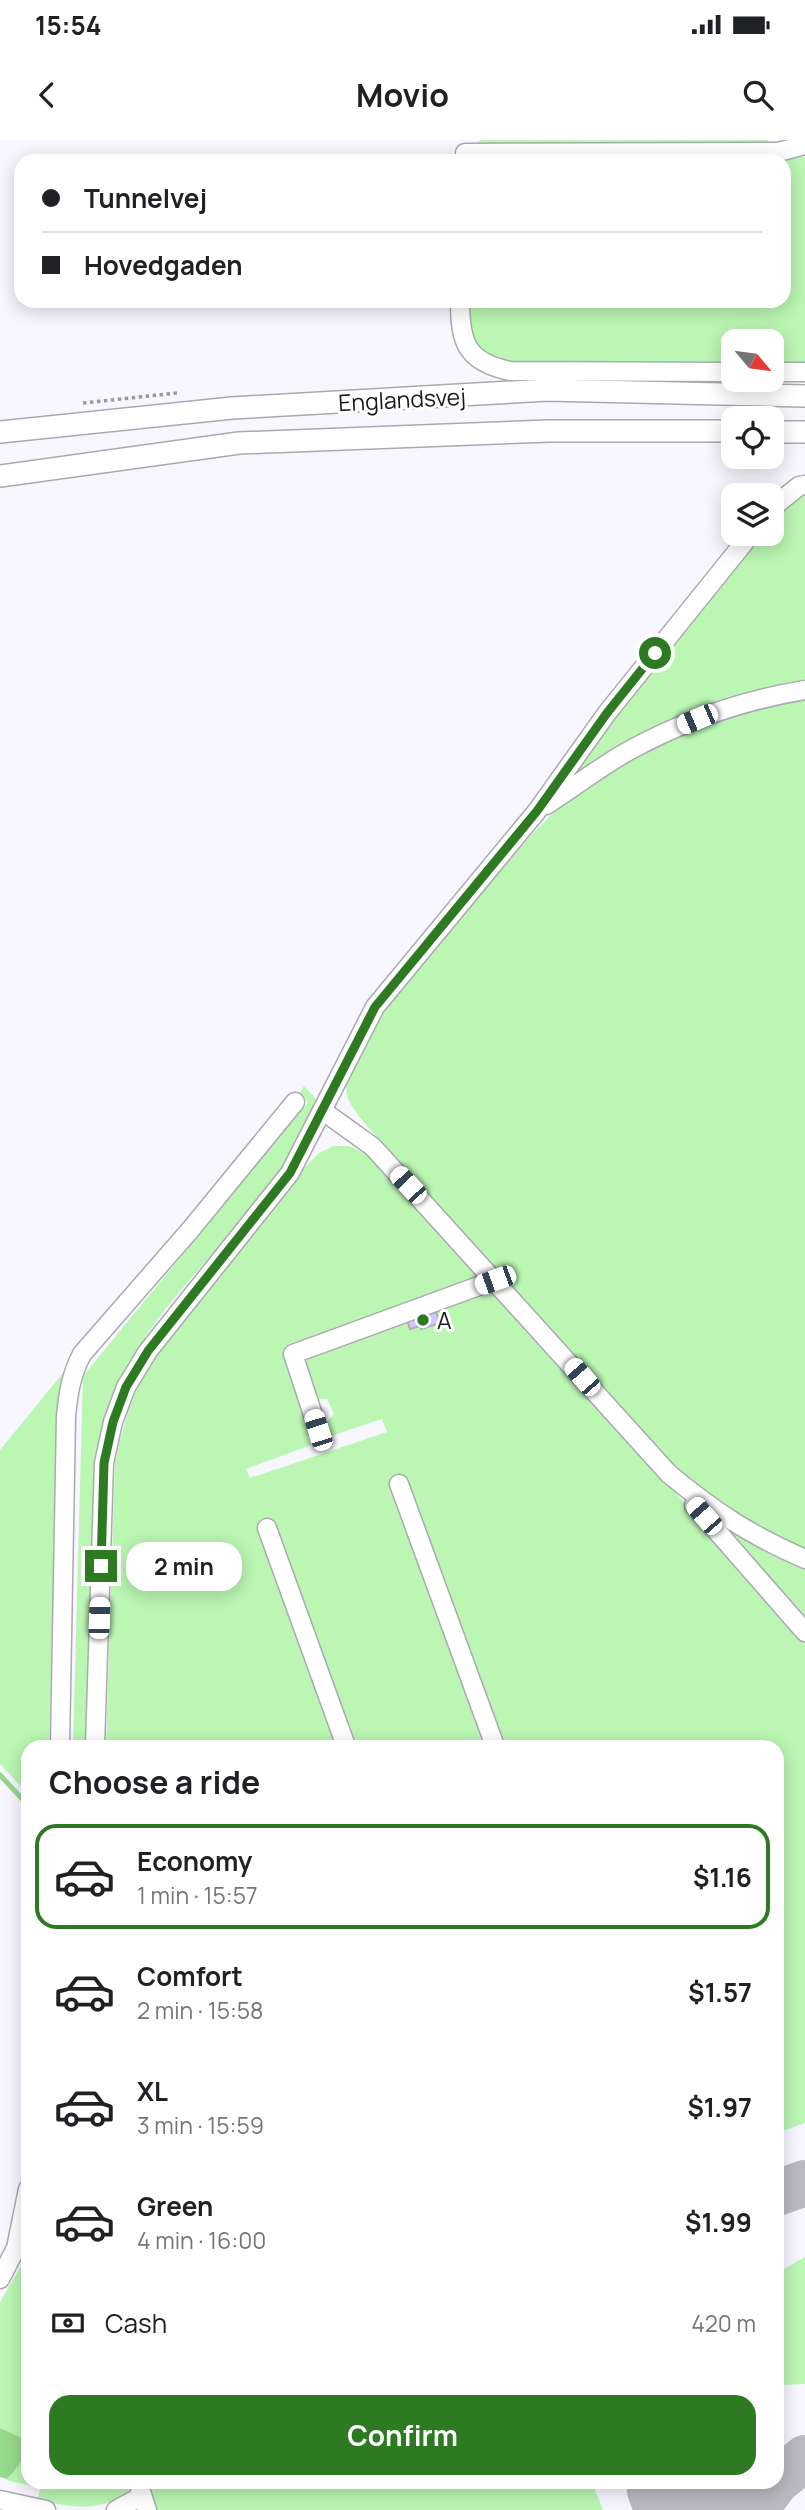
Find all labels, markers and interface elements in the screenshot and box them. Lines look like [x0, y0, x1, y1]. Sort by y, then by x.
text: 15:54 [35, 7, 102, 43]
text: Movio [356, 73, 449, 117]
icon: back [28, 76, 66, 114]
icon: search [739, 76, 777, 114]
text: Tunnelvej [84, 180, 207, 216]
text: Hovedgaden [84, 247, 242, 283]
north arrow [721, 329, 784, 392]
map controls [721, 329, 784, 546]
street label: Englandsvej [337, 380, 467, 418]
button: locate [721, 406, 784, 469]
button: layers [721, 483, 784, 546]
route start [639, 637, 671, 669]
car [674, 701, 721, 737]
car [386, 1162, 431, 1208]
car [472, 1263, 519, 1297]
place label: A [437, 1304, 452, 1336]
marker: A [415, 1312, 431, 1328]
car [561, 1354, 604, 1400]
car [302, 1407, 335, 1453]
car [683, 1493, 726, 1539]
callout: 2 min [126, 1542, 241, 1590]
route end [85, 1550, 117, 1582]
text: 2 min [154, 1550, 214, 1582]
car [88, 1597, 111, 1639]
text: Choose a ride [49, 1760, 260, 1804]
text: Economy [137, 1843, 252, 1879]
icon: car [53, 1845, 116, 1908]
text: $1.16 [693, 1859, 752, 1895]
text: 1 min · 15:57 [137, 1879, 257, 1911]
text: Comfort [137, 1958, 243, 1994]
icon: car [53, 1960, 116, 2023]
text: $1.57 [688, 1974, 752, 2010]
text: 2 min · 15:58 [137, 1994, 263, 2026]
text: XL [137, 2073, 168, 2109]
icon: car [53, 2075, 116, 2138]
text: $1.97 [687, 2089, 752, 2125]
text: 3 min · 15:59 [137, 2109, 264, 2141]
text: Green [137, 2188, 213, 2224]
icon: car [53, 2190, 116, 2253]
text: $1.99 [685, 2204, 752, 2240]
text: 4 min · 16:00 [137, 2224, 266, 2256]
icon: cash [49, 2304, 87, 2342]
text: Cash [105, 2305, 167, 2341]
text: 420 m [691, 2307, 756, 2339]
button: Confirm [49, 2395, 756, 2475]

